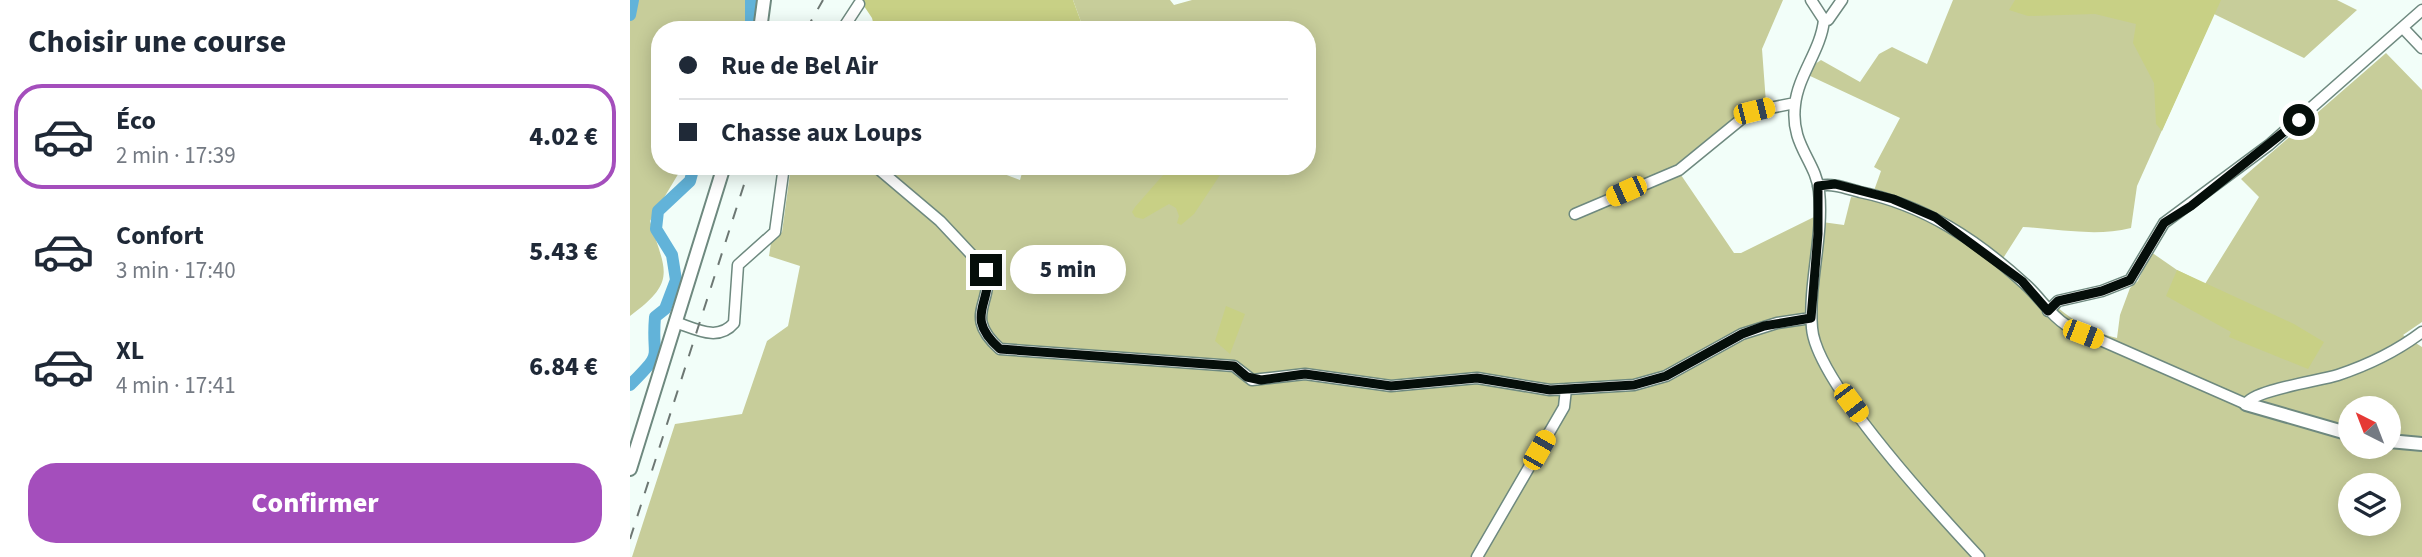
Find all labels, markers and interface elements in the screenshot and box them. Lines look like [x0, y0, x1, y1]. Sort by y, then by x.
text: Choisir une course [28, 19, 286, 65]
text: Rue de Bel Air [721, 47, 878, 84]
car [1732, 96, 1777, 126]
text: Éco [116, 102, 156, 139]
route start [2283, 104, 2315, 136]
icon: car [32, 105, 95, 168]
text: Chasse aux Loups [721, 114, 922, 151]
text: 4.02 € [529, 118, 598, 155]
text: 2 min · 17:39 [116, 139, 236, 172]
car [1603, 173, 1650, 209]
text: Confort [116, 217, 204, 254]
icon: car [32, 220, 95, 283]
text: 5.43 € [529, 233, 598, 270]
callout: 5 min [1010, 246, 1126, 294]
text: 5 min [1040, 253, 1096, 286]
text: 3 min · 17:40 [116, 254, 236, 287]
route end [970, 254, 1002, 286]
car [2060, 317, 2107, 351]
text: XL [116, 332, 144, 369]
icon: car [32, 335, 95, 398]
text: 6.84 € [529, 348, 598, 385]
text: 4 min · 17:41 [116, 369, 236, 402]
car [1830, 380, 1873, 426]
north arrow [2338, 396, 2401, 458]
map controls [2338, 396, 2401, 536]
car [1520, 427, 1559, 473]
button: Confirmer [28, 463, 602, 543]
button: layers [2338, 473, 2401, 536]

